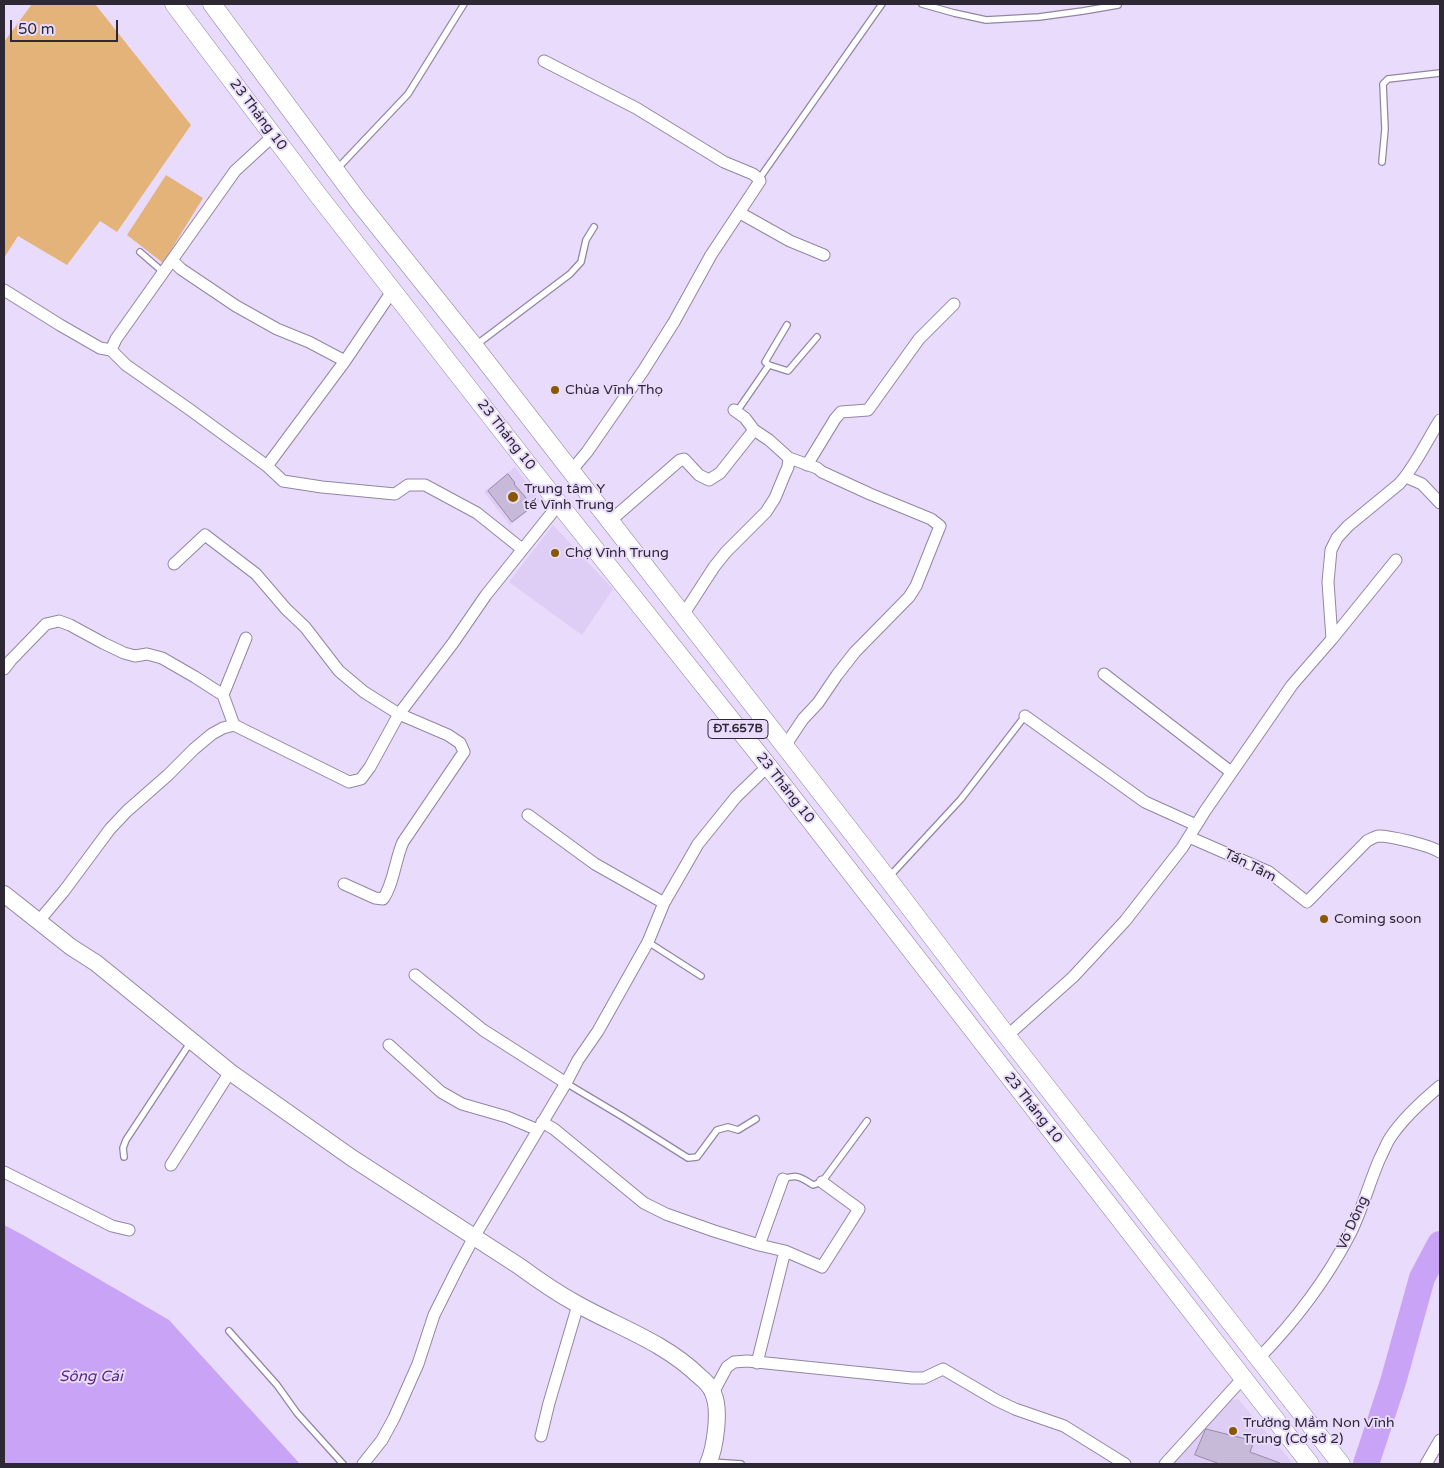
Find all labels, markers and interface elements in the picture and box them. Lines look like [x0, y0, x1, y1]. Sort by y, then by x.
scale bar [12, 10, 120, 42]
text: 50 m [18, 20, 55, 38]
street label: 23 Tháng 10 [226, 76, 290, 154]
place label: Chùa Vĩnh Thọ [565, 382, 663, 398]
marker: Chùa Vĩnh Thọ [549, 384, 561, 396]
street label: 23 Tháng 10 [473, 396, 539, 474]
place label: Trung tâm Y tế Vĩnh Trung [524, 481, 614, 514]
marker: Trung tâm Y tế Vĩnh Trung [506, 490, 520, 504]
place label: Chợ Vĩnh Trung [565, 545, 669, 561]
marker: Chợ Vĩnh Trung [549, 547, 561, 559]
road number: ĐT.657B [708, 720, 768, 739]
street label: 23 Tháng 10 [752, 749, 818, 827]
street label: Tấn Tâm [1221, 846, 1279, 886]
place label: Coming soon [1334, 911, 1422, 927]
marker: Coming soon [1318, 913, 1330, 925]
street label: 23 Tháng 10 [1000, 1069, 1066, 1147]
street label: Võ Dõng [1334, 1193, 1372, 1253]
water label: Sông Cái [59, 1368, 123, 1386]
place label: Trường Mầm Non Vĩnh Trung (Cơ sở 2) [1243, 1415, 1395, 1448]
marker: Trường Mầm Non Vĩnh Trung (Cơ sở 2) [1227, 1425, 1239, 1437]

